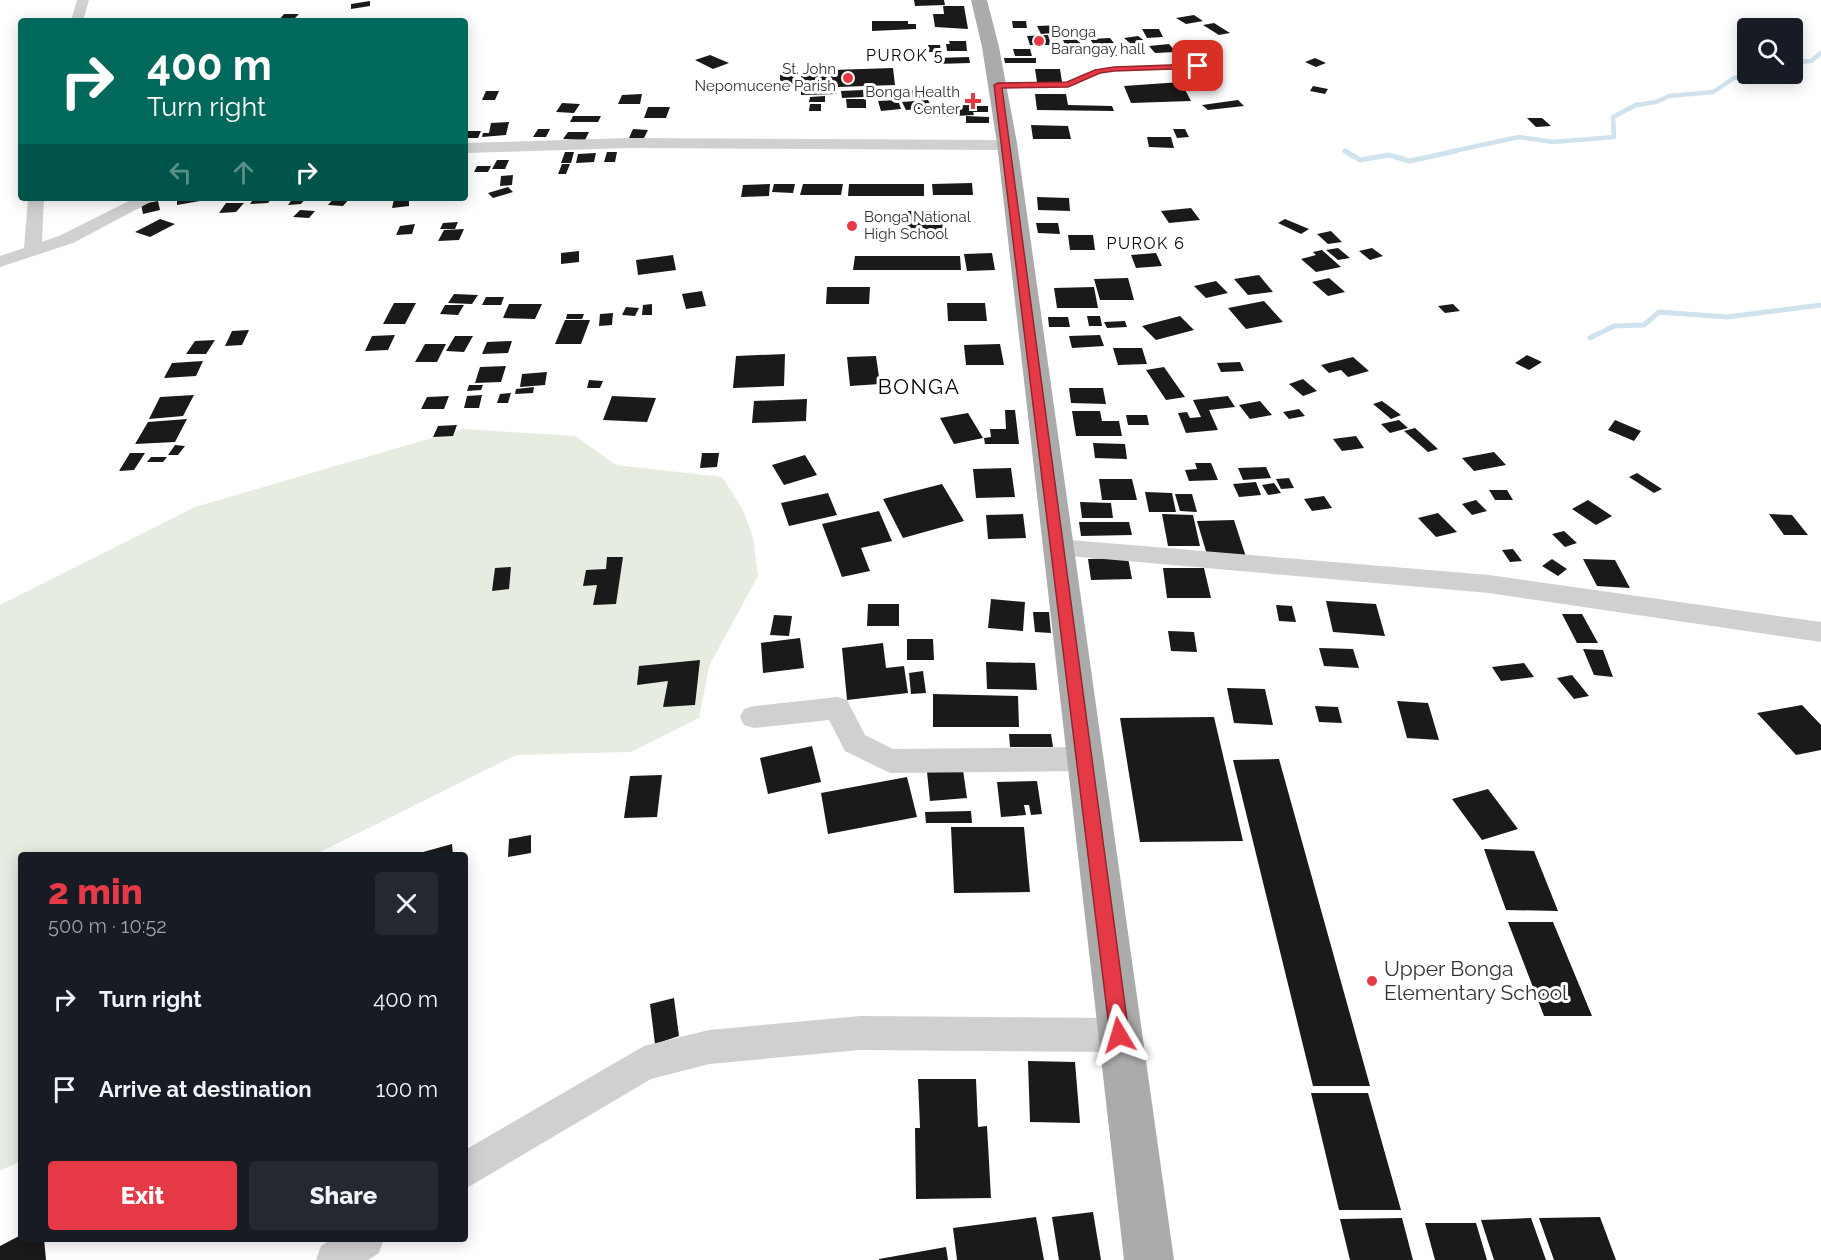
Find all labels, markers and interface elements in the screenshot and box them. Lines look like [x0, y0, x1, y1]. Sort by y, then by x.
map controls [1737, 18, 1803, 84]
button: search [1737, 18, 1803, 84]
place label: Bonga Barangay hall [1051, 23, 1146, 58]
marker: Bonga Barangay hall [1032, 34, 1046, 48]
pin [1172, 40, 1223, 91]
text: 400 m [147, 41, 272, 90]
icon: right [48, 42, 126, 120]
district label: PUROK 5 [866, 46, 944, 65]
icon: arrive [1181, 49, 1214, 82]
place label: St. John Nepomucene Parish [695, 60, 836, 95]
marker: St. John Nepomucene Parish [841, 71, 855, 85]
place label: Bonga Health Center [865, 83, 961, 118]
text: Turn right [147, 91, 266, 122]
marker: Bonga Health Center [964, 92, 982, 110]
icon: left [164, 156, 197, 189]
icon: ahead [227, 156, 260, 189]
icon: right [290, 156, 323, 189]
place label: Bonga National High School [864, 208, 972, 243]
marker: Bonga National High School [845, 219, 859, 233]
district label: PUROK 6 [1107, 234, 1185, 253]
district label: BONGA [878, 374, 960, 399]
text: 2 min [48, 870, 143, 912]
button: close [375, 872, 438, 935]
text: 500 m · 10:52 [48, 914, 167, 938]
place label: Upper Bonga Elementary School [1384, 956, 1568, 1005]
marker: Upper Bonga Elementary School [1365, 974, 1379, 988]
icon: right [48, 983, 81, 1016]
text: Turn right [99, 986, 202, 1012]
text: 400 m [373, 986, 438, 1012]
position arrow [1087, 1003, 1151, 1067]
icon: arrive [48, 1073, 81, 1106]
text: Arrive at destination [99, 1076, 312, 1102]
text: 100 m [376, 1076, 438, 1102]
button: Exit [48, 1161, 237, 1230]
button: Share [249, 1161, 438, 1230]

